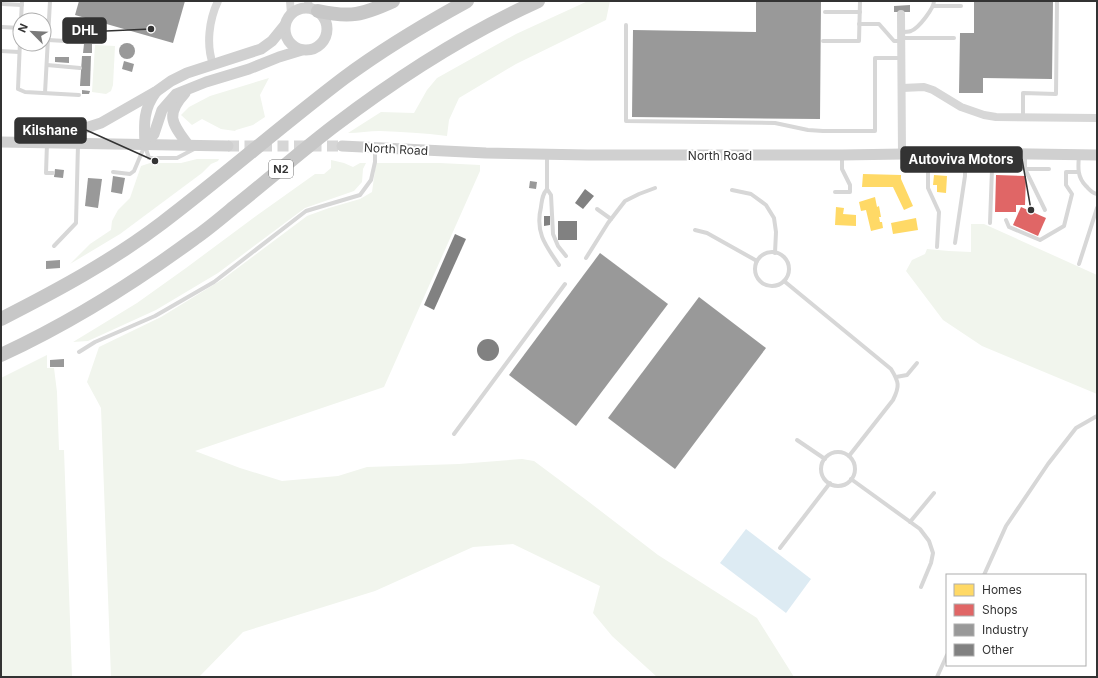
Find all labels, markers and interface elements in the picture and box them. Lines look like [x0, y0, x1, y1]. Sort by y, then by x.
north arrow [12, 12, 52, 52]
callout: DHL [63, 18, 106, 43]
text: N [15, 21, 31, 35]
text: DHL [72, 22, 98, 38]
callout: Kilshane [15, 118, 86, 143]
text: Kilshane [22, 122, 78, 138]
street label: North Road [364, 140, 428, 158]
callout: Autoviva Motors [901, 147, 1022, 172]
street label: North Road [688, 148, 752, 163]
text: Autoviva Motors [908, 151, 1014, 167]
road number: N2 [269, 160, 293, 178]
legend [946, 574, 1086, 666]
text: Homes [982, 582, 1022, 597]
text: Shops [982, 602, 1018, 617]
text: Industry [982, 622, 1029, 637]
text: Other [982, 642, 1014, 657]

